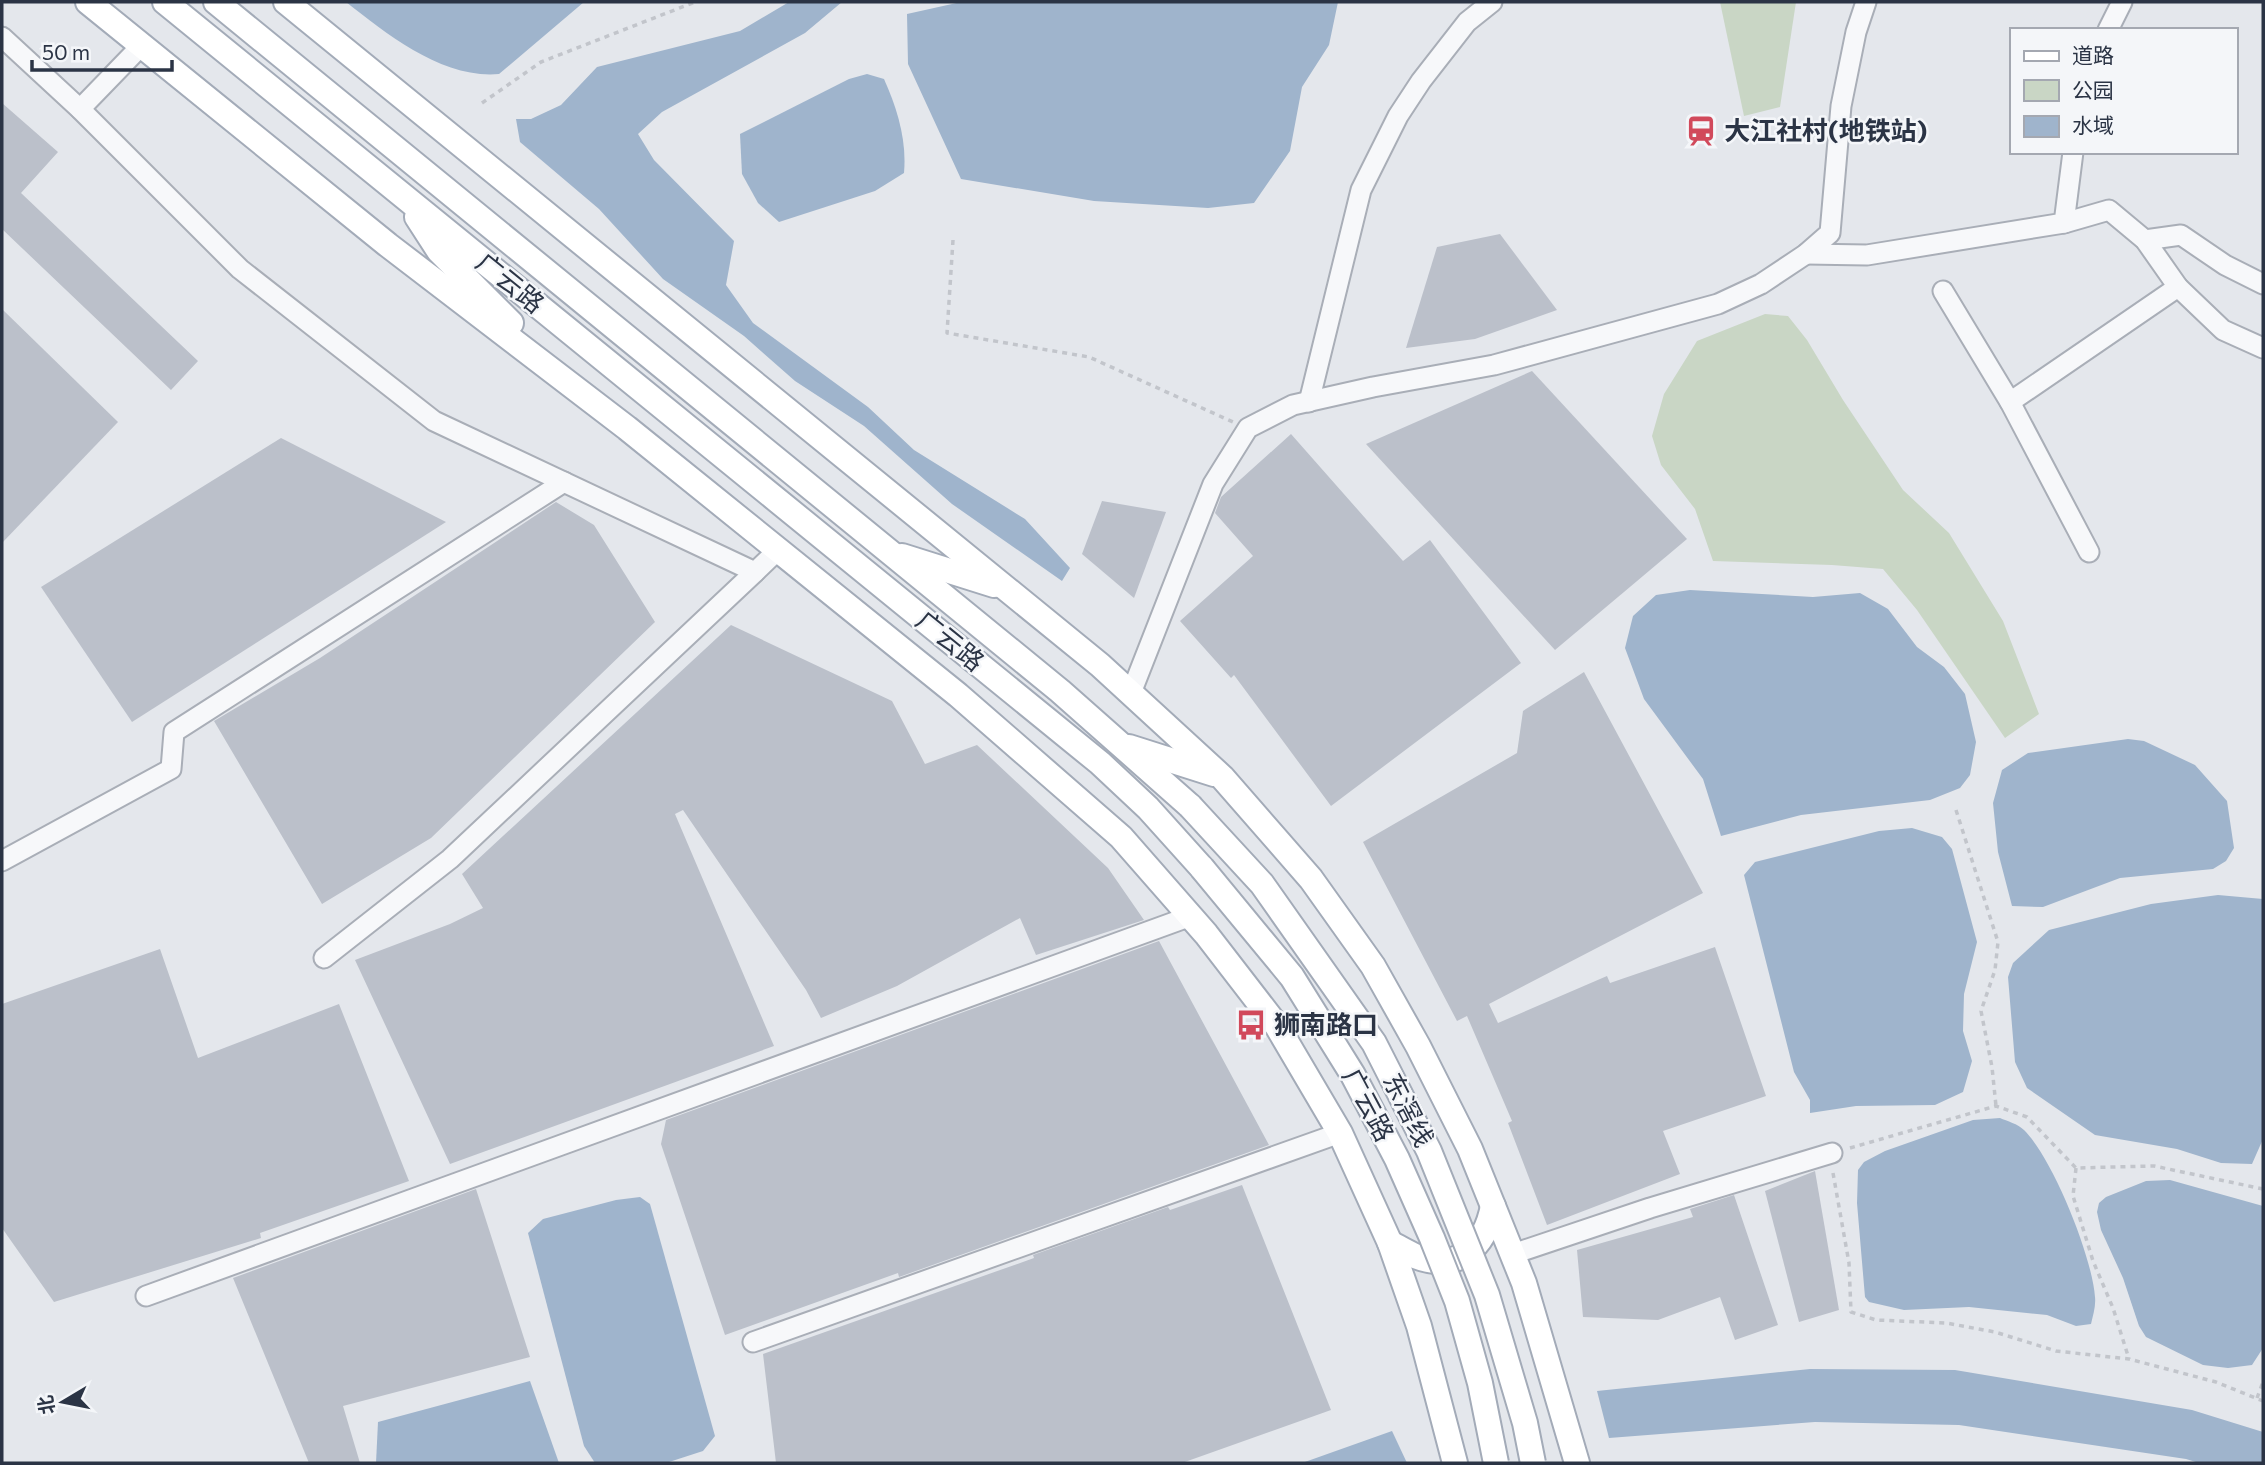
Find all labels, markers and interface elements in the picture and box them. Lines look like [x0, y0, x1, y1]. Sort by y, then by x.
scale bar [32, 28, 172, 72]
legend [2010, 28, 2237, 154]
text: 50 m [42, 39, 90, 64]
text: 道路 [2072, 42, 2114, 67]
text: 公园 [2072, 77, 2114, 102]
text: 水域 [2072, 112, 2114, 137]
station icon: 大江社村(地铁站) [1684, 114, 1718, 148]
place label: 大江社村(地铁站) [1724, 114, 1927, 145]
street label: 广云路 [471, 245, 551, 318]
street label: 广云路 [911, 603, 991, 676]
bus stop icon: 狮南路口 [1234, 1008, 1268, 1042]
place label: 狮南路口 [1274, 1008, 1378, 1039]
street label: 广云路 [1337, 1063, 1401, 1146]
street label: 东滘线 [1378, 1068, 1441, 1151]
north arrow [28, 1367, 98, 1437]
text: 北 [33, 1394, 59, 1416]

